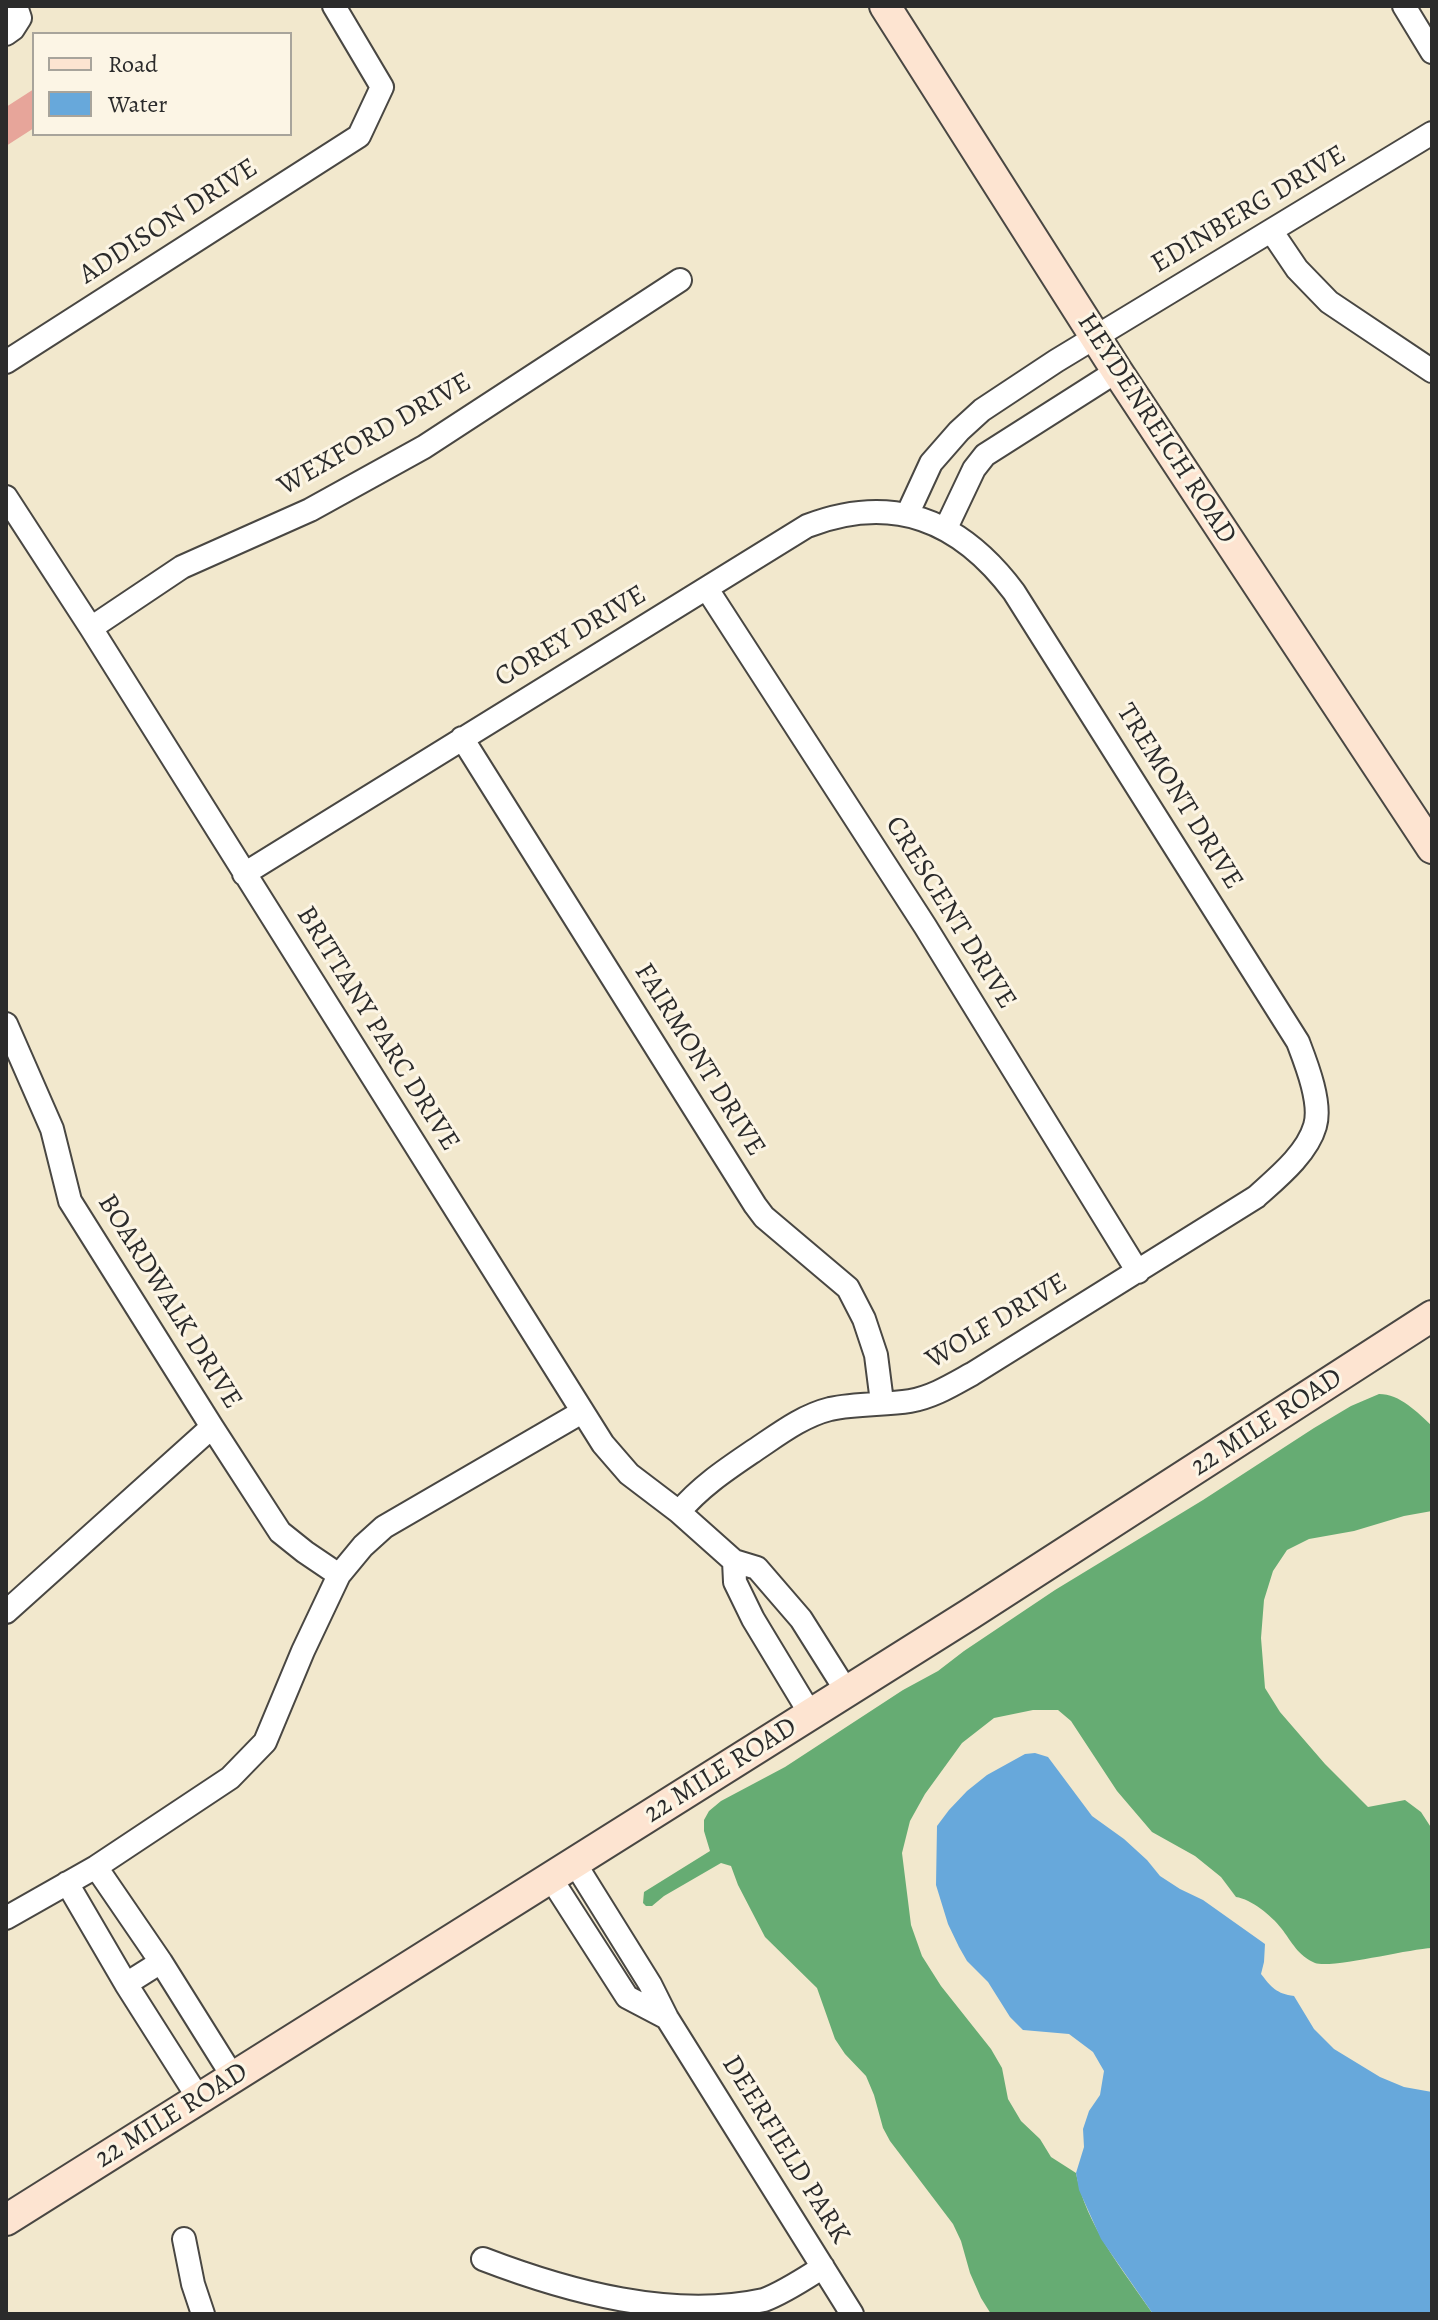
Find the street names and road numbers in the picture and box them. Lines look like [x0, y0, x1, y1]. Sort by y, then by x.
street label: EDINBERG DRIVE [1145, 139, 1353, 281]
street label: ADDISON DRIVE [73, 152, 265, 292]
street label: HEYDENREICH ROAD [1069, 307, 1243, 551]
street label: WEXFORD DRIVE [273, 366, 477, 504]
street label: COREY DRIVE [489, 579, 653, 695]
street label: TREMONT DRIVE [1108, 698, 1250, 896]
street label: CRESCENT DRIVE [877, 810, 1023, 1016]
street label: BRITTANY PARC DRIVE [288, 900, 466, 1158]
street label: FAIRMONT DRIVE [626, 957, 772, 1163]
street label: BOARDWALK DRIVE [89, 1188, 249, 1416]
street label: WOLF DRIVE [920, 1267, 1074, 1377]
street label: 22 MILE ROAD [1185, 1362, 1349, 1484]
street label: 22 MILE ROAD [638, 1711, 804, 1831]
street label: DEERFIELD PARK [714, 2050, 856, 2250]
street label: 22 MILE ROAD [89, 2056, 255, 2176]

